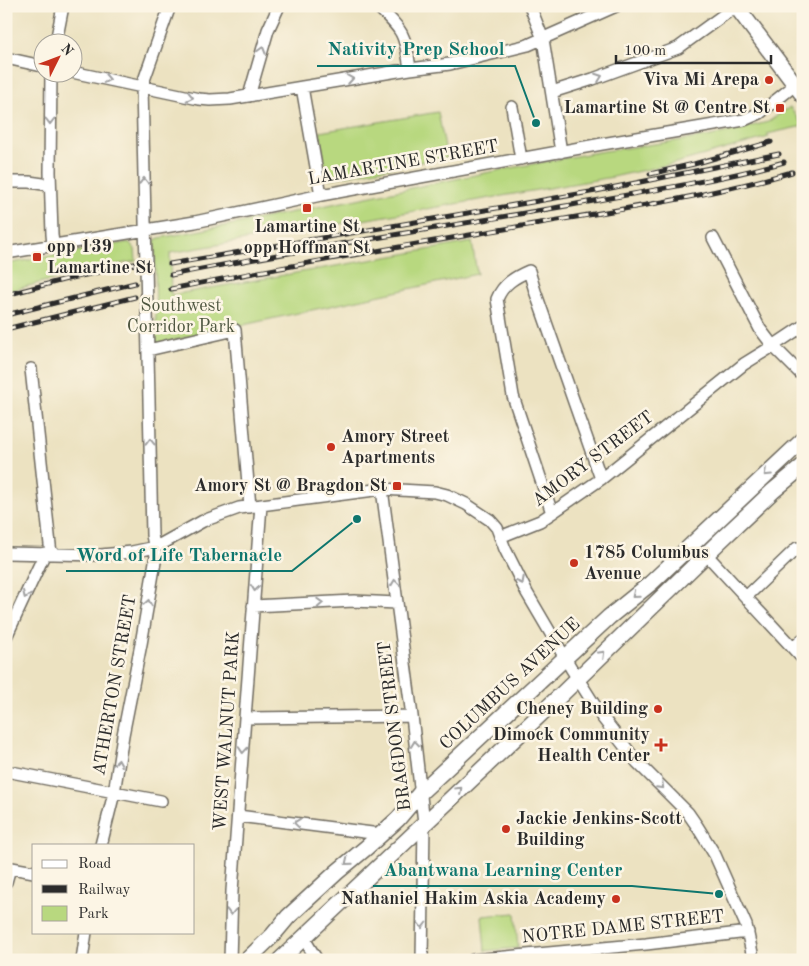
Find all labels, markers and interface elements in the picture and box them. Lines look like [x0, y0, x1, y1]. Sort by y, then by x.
north arrow [32, 32, 82, 82]
callout: Nativity Prep School [317, 32, 515, 66]
scale bar [616, 32, 772, 64]
text: N [58, 41, 76, 59]
text: Nativity Prep School [327, 41, 505, 60]
text: 100 m [624, 44, 666, 59]
one-way arrow [256, 47, 266, 55]
place label: Viva Mi Arepa [643, 71, 759, 89]
one-way arrow [594, 73, 603, 83]
one-way arrow [103, 74, 112, 84]
one-way arrow [346, 74, 355, 84]
marker: Viva Mi Arepa [763, 74, 775, 86]
one-way arrow [186, 91, 194, 101]
place label: Lamartine St @ Centre St [563, 99, 770, 117]
marker: Lamartine St @ Centre St [774, 102, 786, 114]
one-way arrow [45, 118, 55, 125]
street label: LAMARTINE STREET [306, 137, 500, 189]
one-way arrow [139, 177, 149, 185]
marker: Lamartine St opp Hoffman St [301, 202, 313, 214]
place label: Lamartine St opp Hoffman St [244, 218, 371, 257]
place label: opp 139 Lamartine St [47, 238, 153, 277]
marker: opp 139 Lamartine St [31, 251, 43, 263]
park label: Southwest Corridor Park [127, 297, 235, 336]
street label: AMORY STREET [529, 408, 657, 510]
place label: Amory Street Apartments [341, 428, 450, 467]
one-way arrow [145, 438, 155, 446]
marker: Amory Street Apartments [325, 441, 337, 453]
one-way arrow [764, 467, 773, 476]
place label: Amory St @ Bragdon St [194, 477, 387, 495]
marker: Amory St @ Bragdon St [391, 480, 403, 492]
callout: Word of Life Tabernacle [66, 537, 292, 571]
place label: 1785 Columbus Avenue [584, 544, 709, 583]
text: Word of Life Tabernacle [76, 547, 282, 566]
marker: 1785 Columbus Avenue [568, 557, 580, 569]
one-way arrow [515, 576, 525, 585]
one-way arrow [390, 578, 400, 587]
one-way arrow [250, 584, 261, 592]
one-way arrow [21, 590, 32, 599]
one-way arrow [632, 590, 641, 598]
street label: ATHERTON STREET [90, 593, 140, 777]
one-way arrow [316, 597, 324, 608]
one-way arrow [142, 599, 152, 608]
street label: COLUMBUS AVENUE [436, 615, 584, 753]
street label: WEST WALNUT PARK [211, 631, 243, 831]
street label: BRAGDON STREET [376, 640, 414, 812]
one-way arrow [596, 651, 605, 660]
place label: Cheney Building [516, 700, 648, 718]
marker: Cheney Building [652, 703, 664, 715]
place label: Dimock Community Health Center [493, 726, 650, 765]
marker: Dimock Community Health Center [654, 738, 668, 752]
one-way arrow [410, 740, 421, 748]
one-way arrow [237, 746, 248, 754]
one-way arrow [113, 759, 123, 767]
one-way arrow [655, 780, 664, 789]
one-way arrow [454, 787, 463, 796]
place label: Jackie Jenkins-Scott Building [516, 810, 682, 849]
one-way arrow [292, 818, 300, 829]
marker: Jackie Jenkins-Scott Building [500, 823, 512, 835]
legend [32, 844, 195, 934]
callout: Abantwana Learning Center [373, 852, 632, 886]
text: Road [78, 857, 112, 872]
one-way arrow [345, 857, 354, 866]
text: Abantwana Learning Center [383, 862, 623, 881]
text: Railway [78, 883, 131, 898]
place label: Nathaniel Hakim Askia Academy [341, 890, 606, 908]
marker: Nathaniel Hakim Askia Academy [610, 893, 622, 905]
text: Park [78, 907, 109, 922]
street label: NOTRE DAME STREET [521, 907, 725, 947]
one-way arrow [226, 909, 237, 917]
one-way arrow [417, 921, 427, 929]

